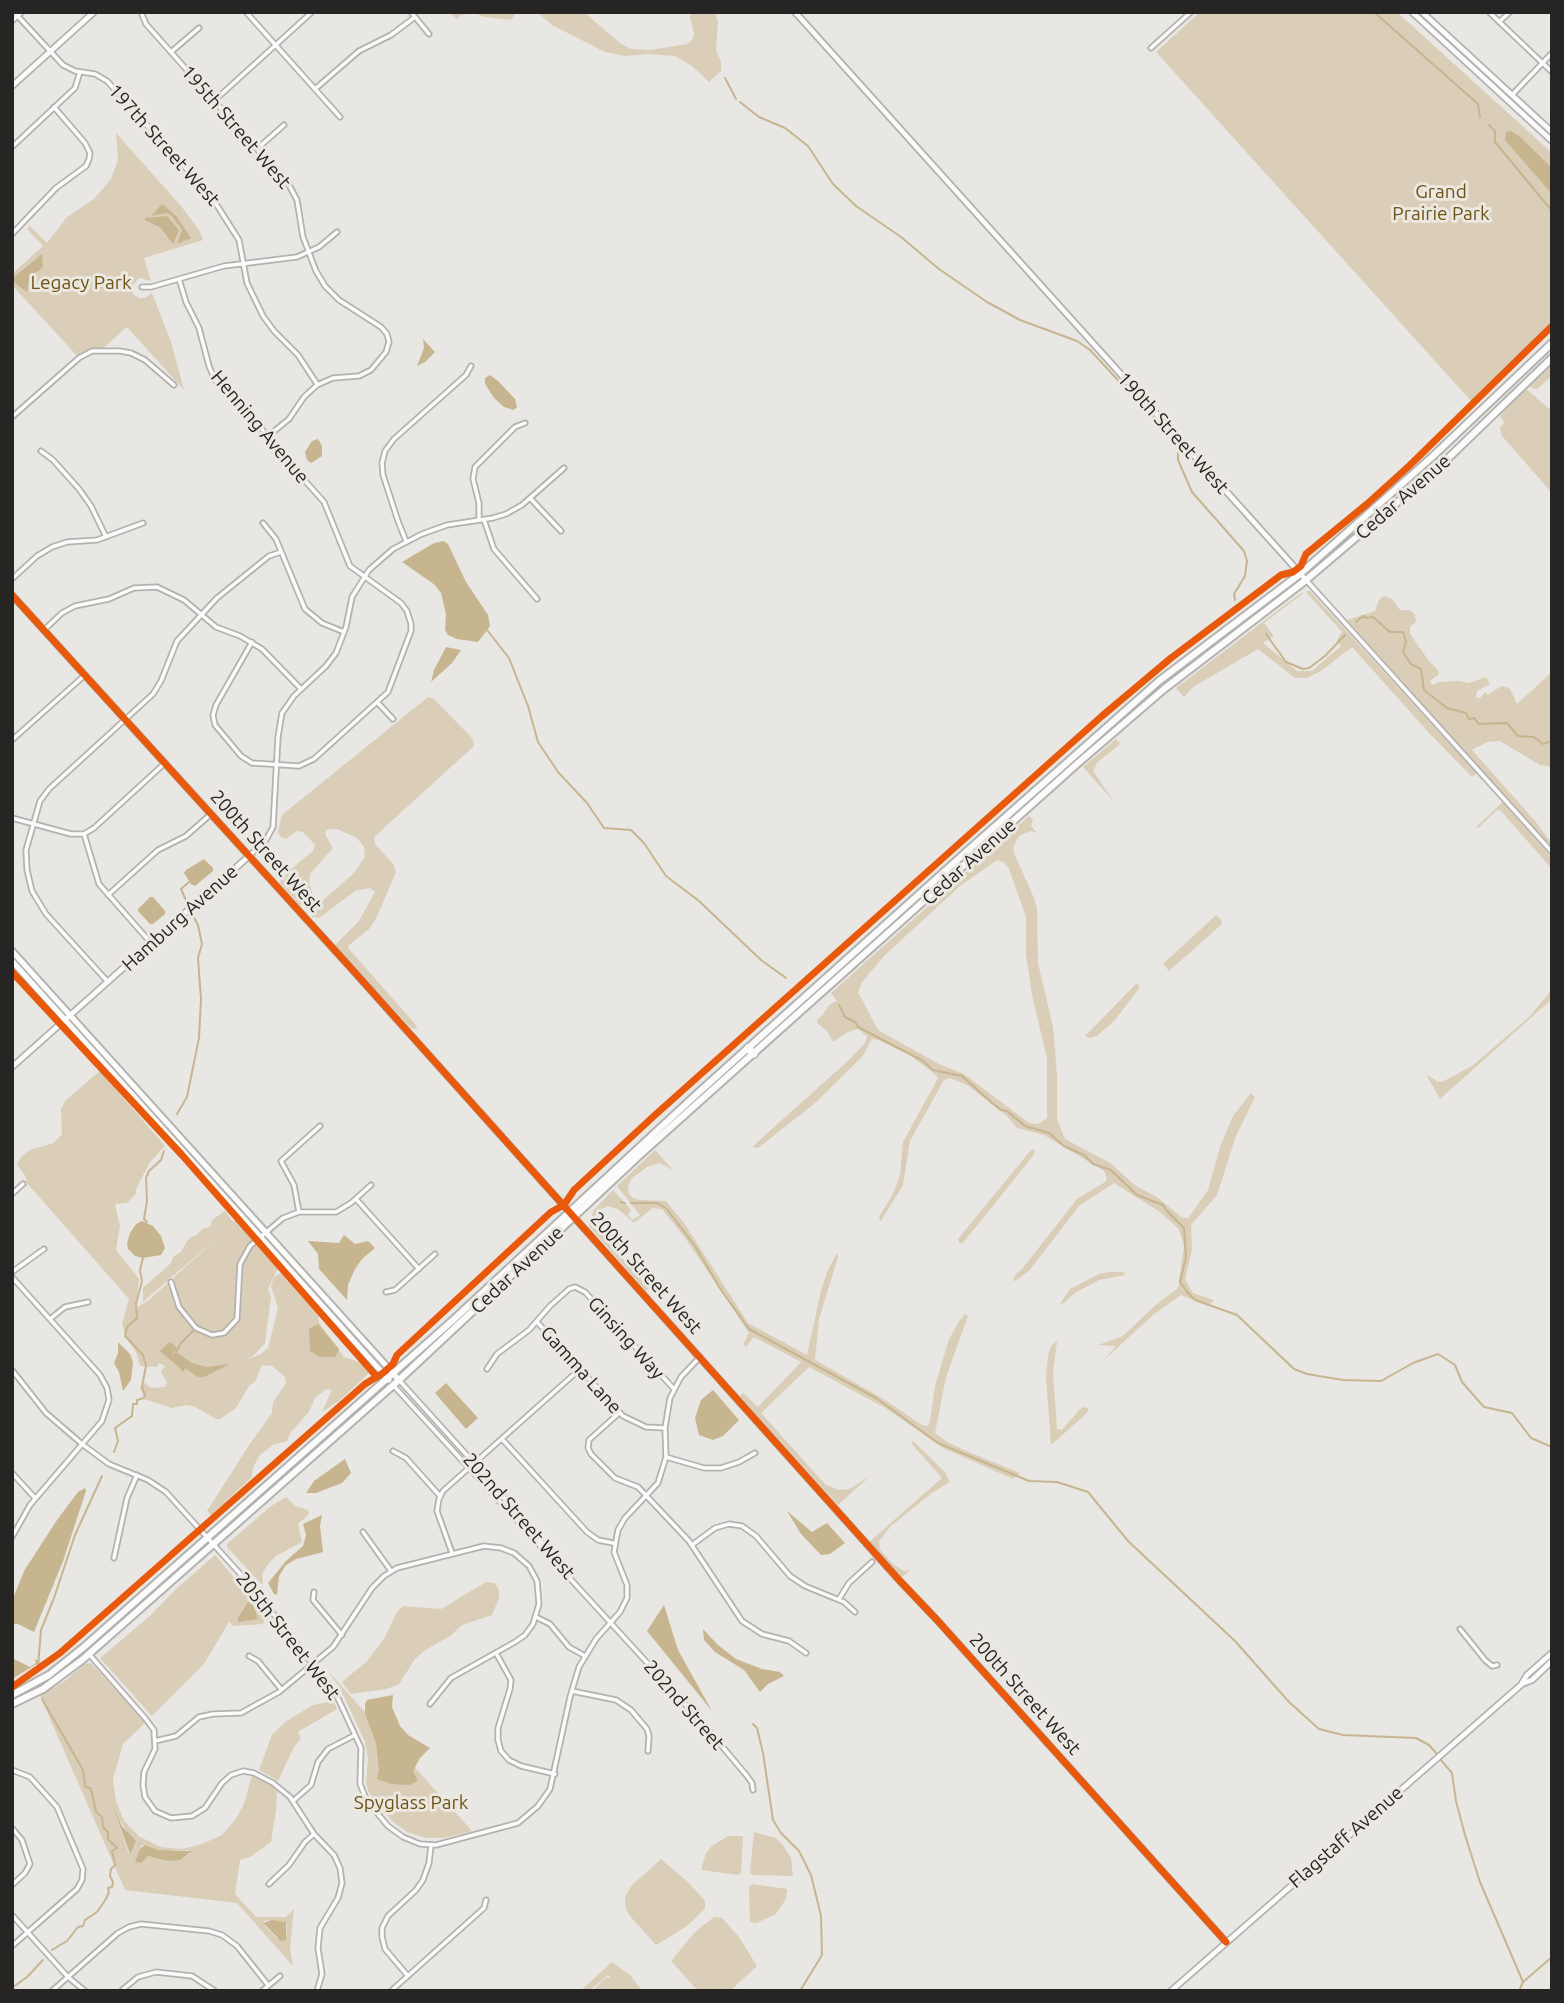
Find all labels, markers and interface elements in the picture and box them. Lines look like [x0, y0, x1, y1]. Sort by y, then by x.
street label: 195th Street West [176, 61, 296, 193]
street label: 197th Street West [103, 80, 225, 210]
park label: Grand Prairie Park [1392, 181, 1490, 225]
park label: Legacy Park [30, 272, 132, 294]
street label: Henning Avenue [206, 366, 314, 488]
street label: 190th Street West [1112, 368, 1234, 498]
street label: Cedar Avenue [1351, 450, 1455, 544]
street label: 200th Street West [205, 786, 327, 916]
street label: Cedar Avenue [917, 814, 1021, 910]
street label: Hamburg Avenue [117, 860, 243, 976]
street label: 200th Street West [585, 1208, 707, 1338]
street label: Cedar Avenue [466, 1221, 568, 1319]
street label: Ginsing Way [583, 1292, 669, 1384]
street label: Gamma Lane [536, 1321, 626, 1419]
street label: 202nd Street West [458, 1448, 580, 1584]
street label: 205th Street West [231, 1568, 345, 1704]
street label: 200th Street West [964, 1629, 1086, 1759]
street label: 202nd Street [639, 1655, 729, 1755]
street label: Flagstaff Avenue [1284, 1781, 1408, 1893]
park label: Spyglass Park [354, 1792, 468, 1814]

